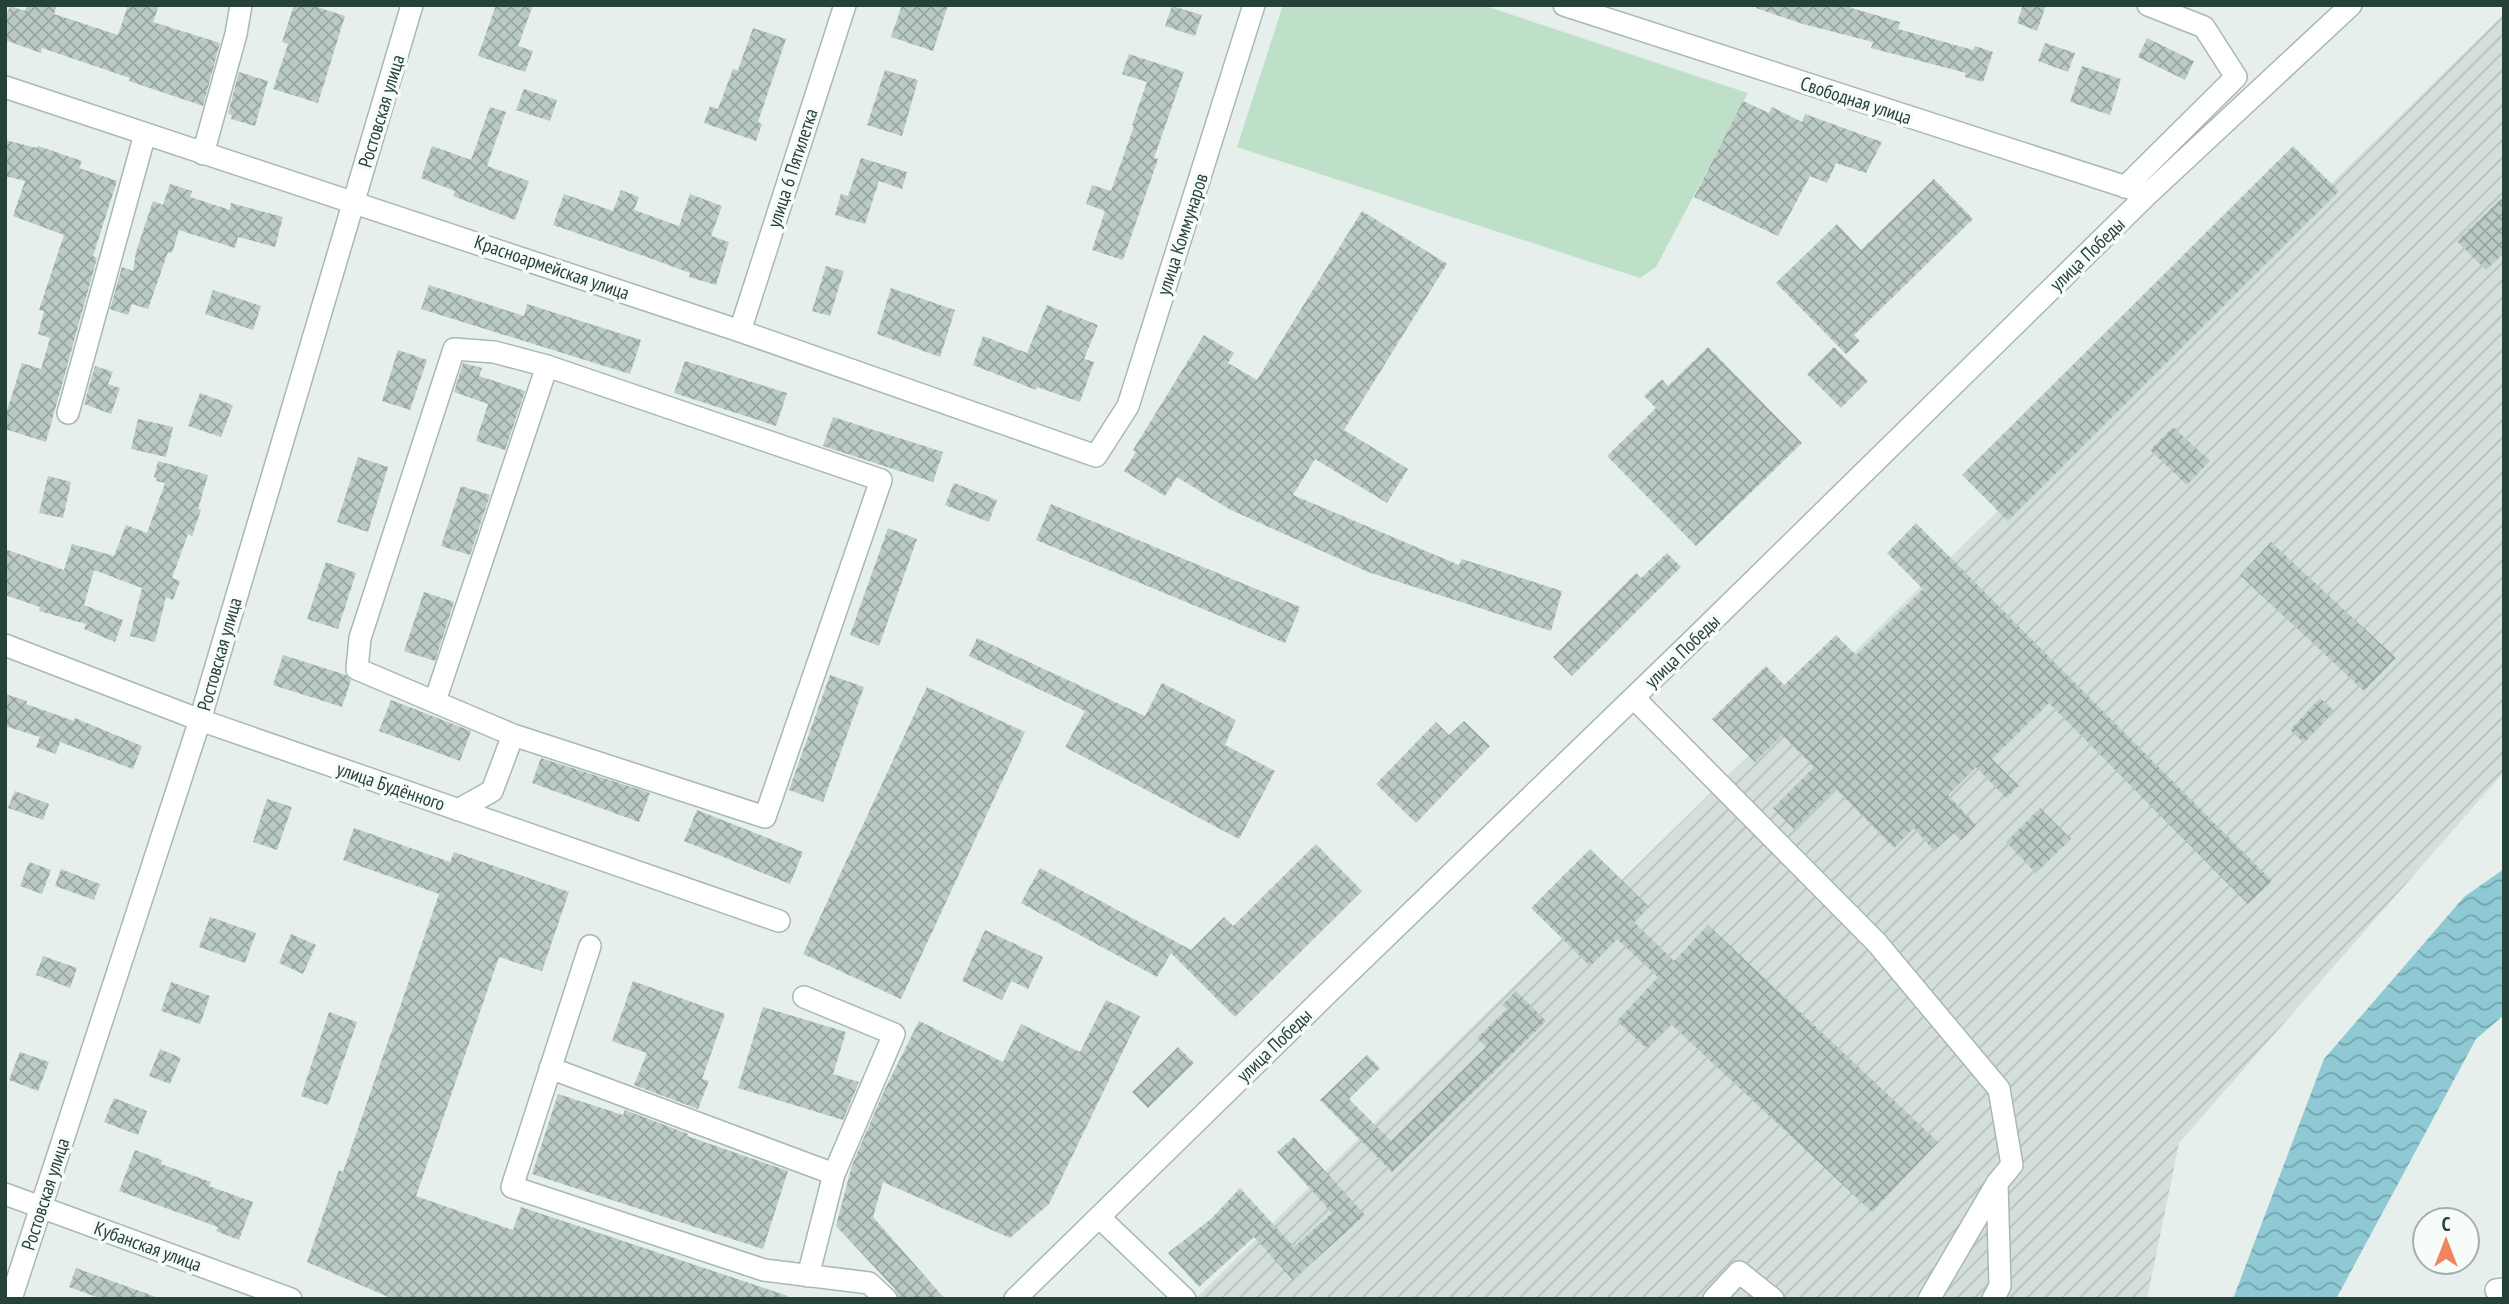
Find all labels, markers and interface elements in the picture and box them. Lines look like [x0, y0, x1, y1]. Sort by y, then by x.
street label: Ростовская улица [352, 52, 410, 170]
street label: Свободная улица [1797, 71, 1915, 129]
street label: улица 6 Пятилетка [761, 105, 823, 231]
street label: улица Коммунаров [1151, 170, 1213, 298]
street label: улица Победы [2044, 212, 2130, 296]
street label: Красноармейская улица [471, 229, 633, 305]
street label: Ростовская улица [191, 595, 247, 713]
street label: улица Победы [1639, 609, 1725, 693]
street label: улица Будённого [334, 756, 448, 816]
street label: улица Победы [1231, 1003, 1317, 1087]
street label: Ростовская улица [16, 1135, 74, 1253]
north arrow [2411, 1206, 2481, 1276]
text: С [2442, 1212, 2451, 1236]
street label: Кубанская улица [91, 1215, 205, 1277]

